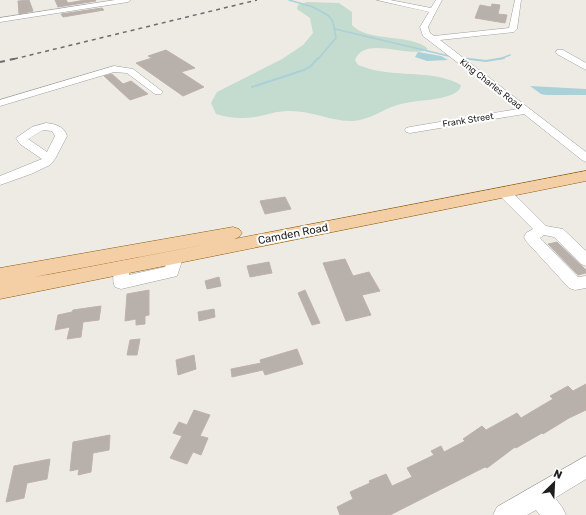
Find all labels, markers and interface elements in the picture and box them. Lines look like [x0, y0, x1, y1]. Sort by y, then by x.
street label: King Charles Road [458, 57, 524, 111]
street label: Frank Street [442, 111, 495, 129]
street label: Camden Road [257, 221, 329, 247]
north arrow [534, 463, 574, 503]
text: N [552, 467, 564, 482]

